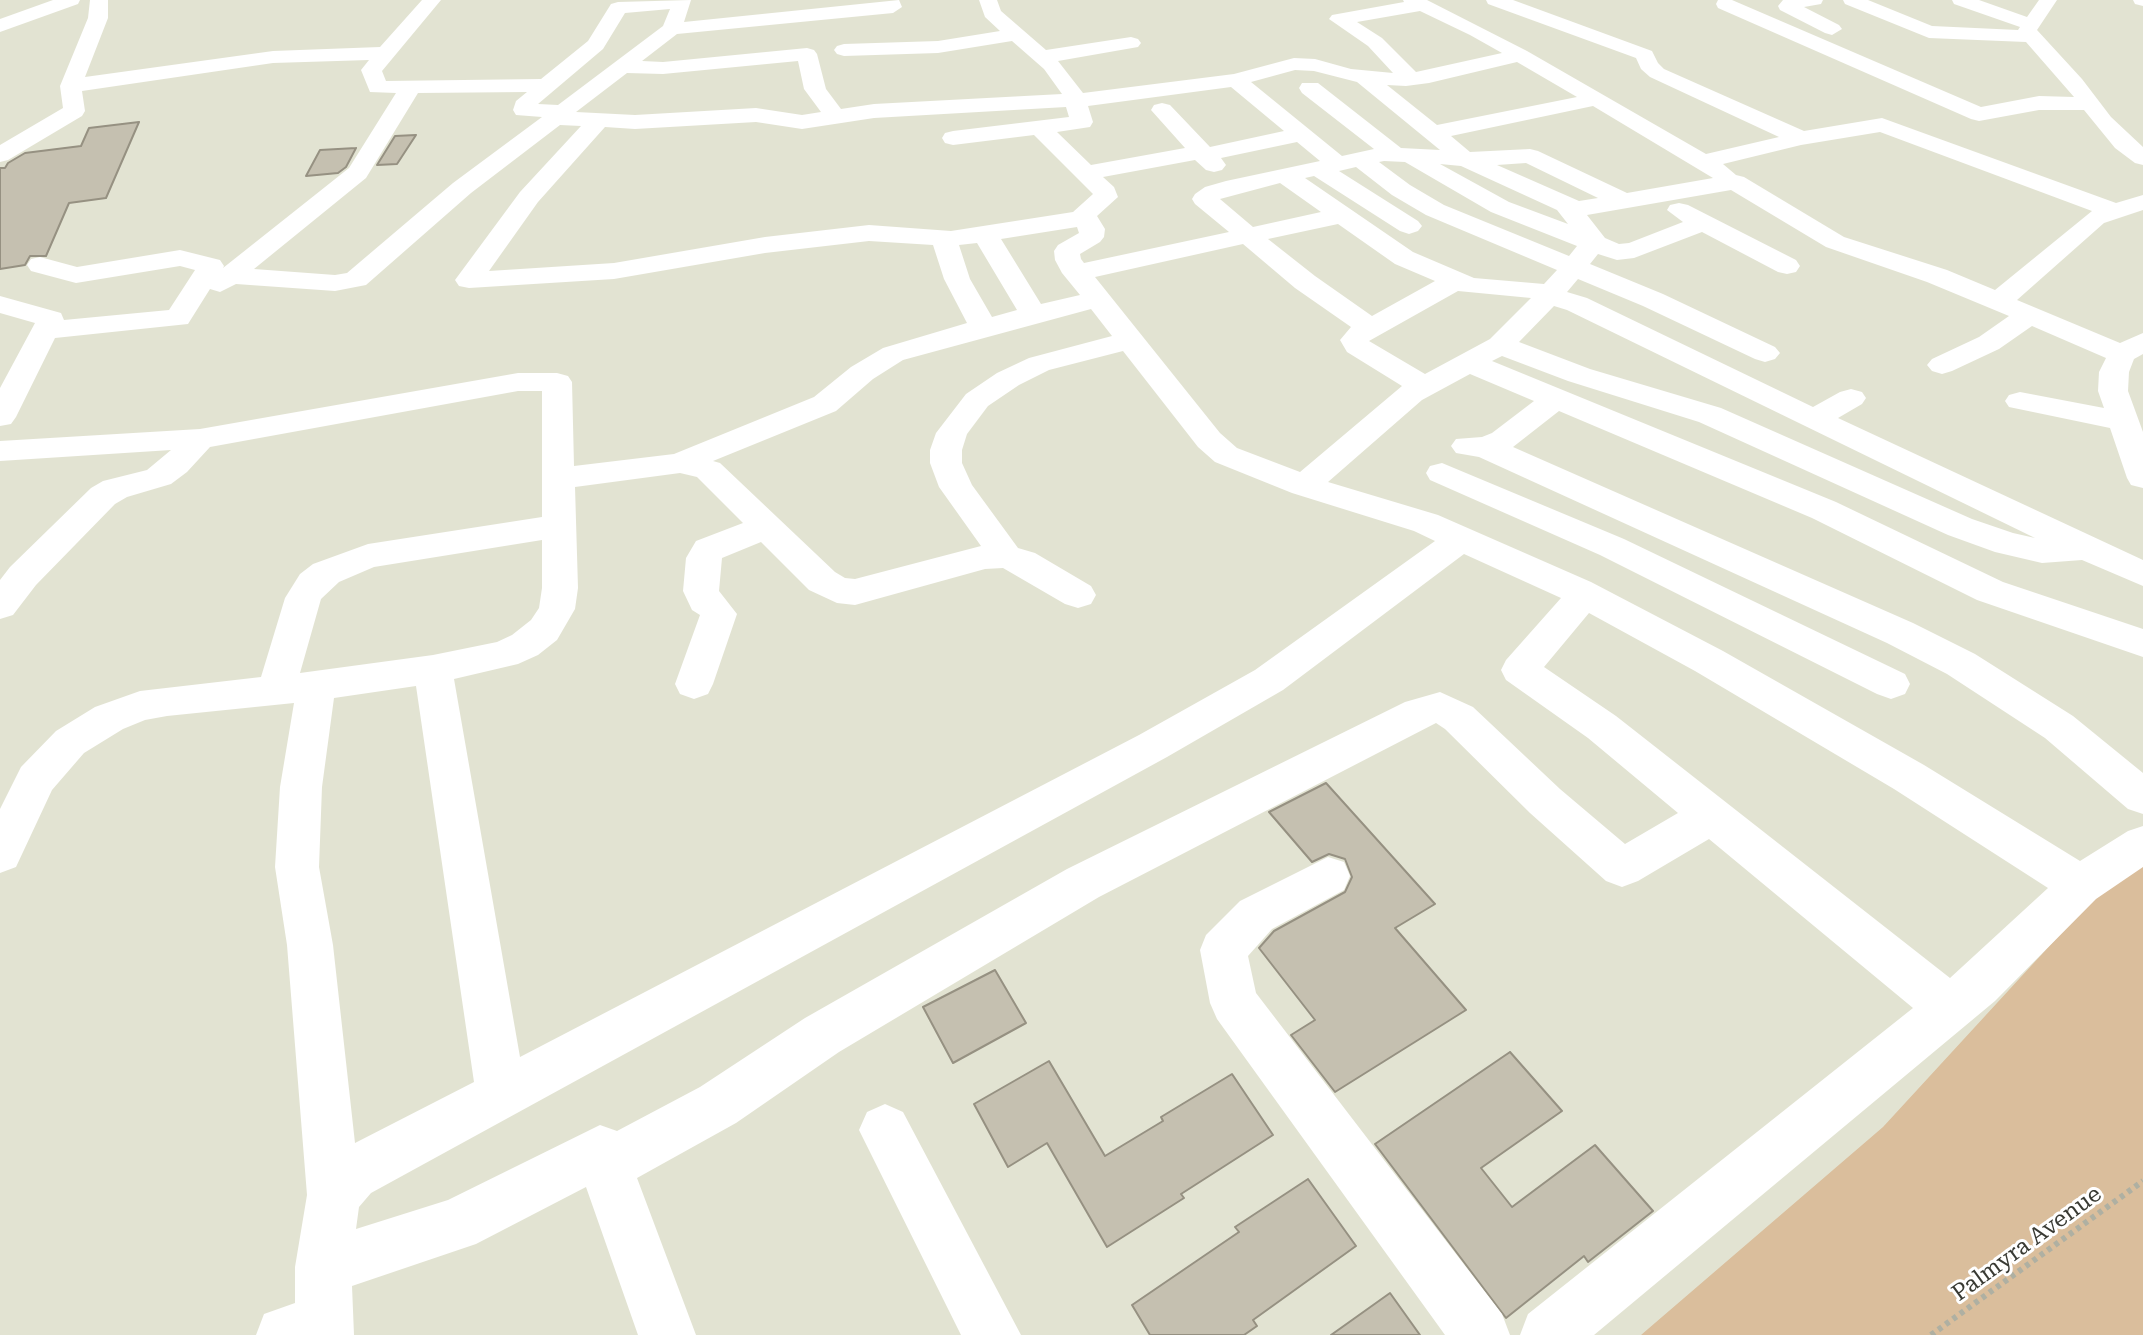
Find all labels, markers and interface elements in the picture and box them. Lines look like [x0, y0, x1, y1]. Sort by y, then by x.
street label: Palmyra Avenue [1947, 1181, 2107, 1307]

